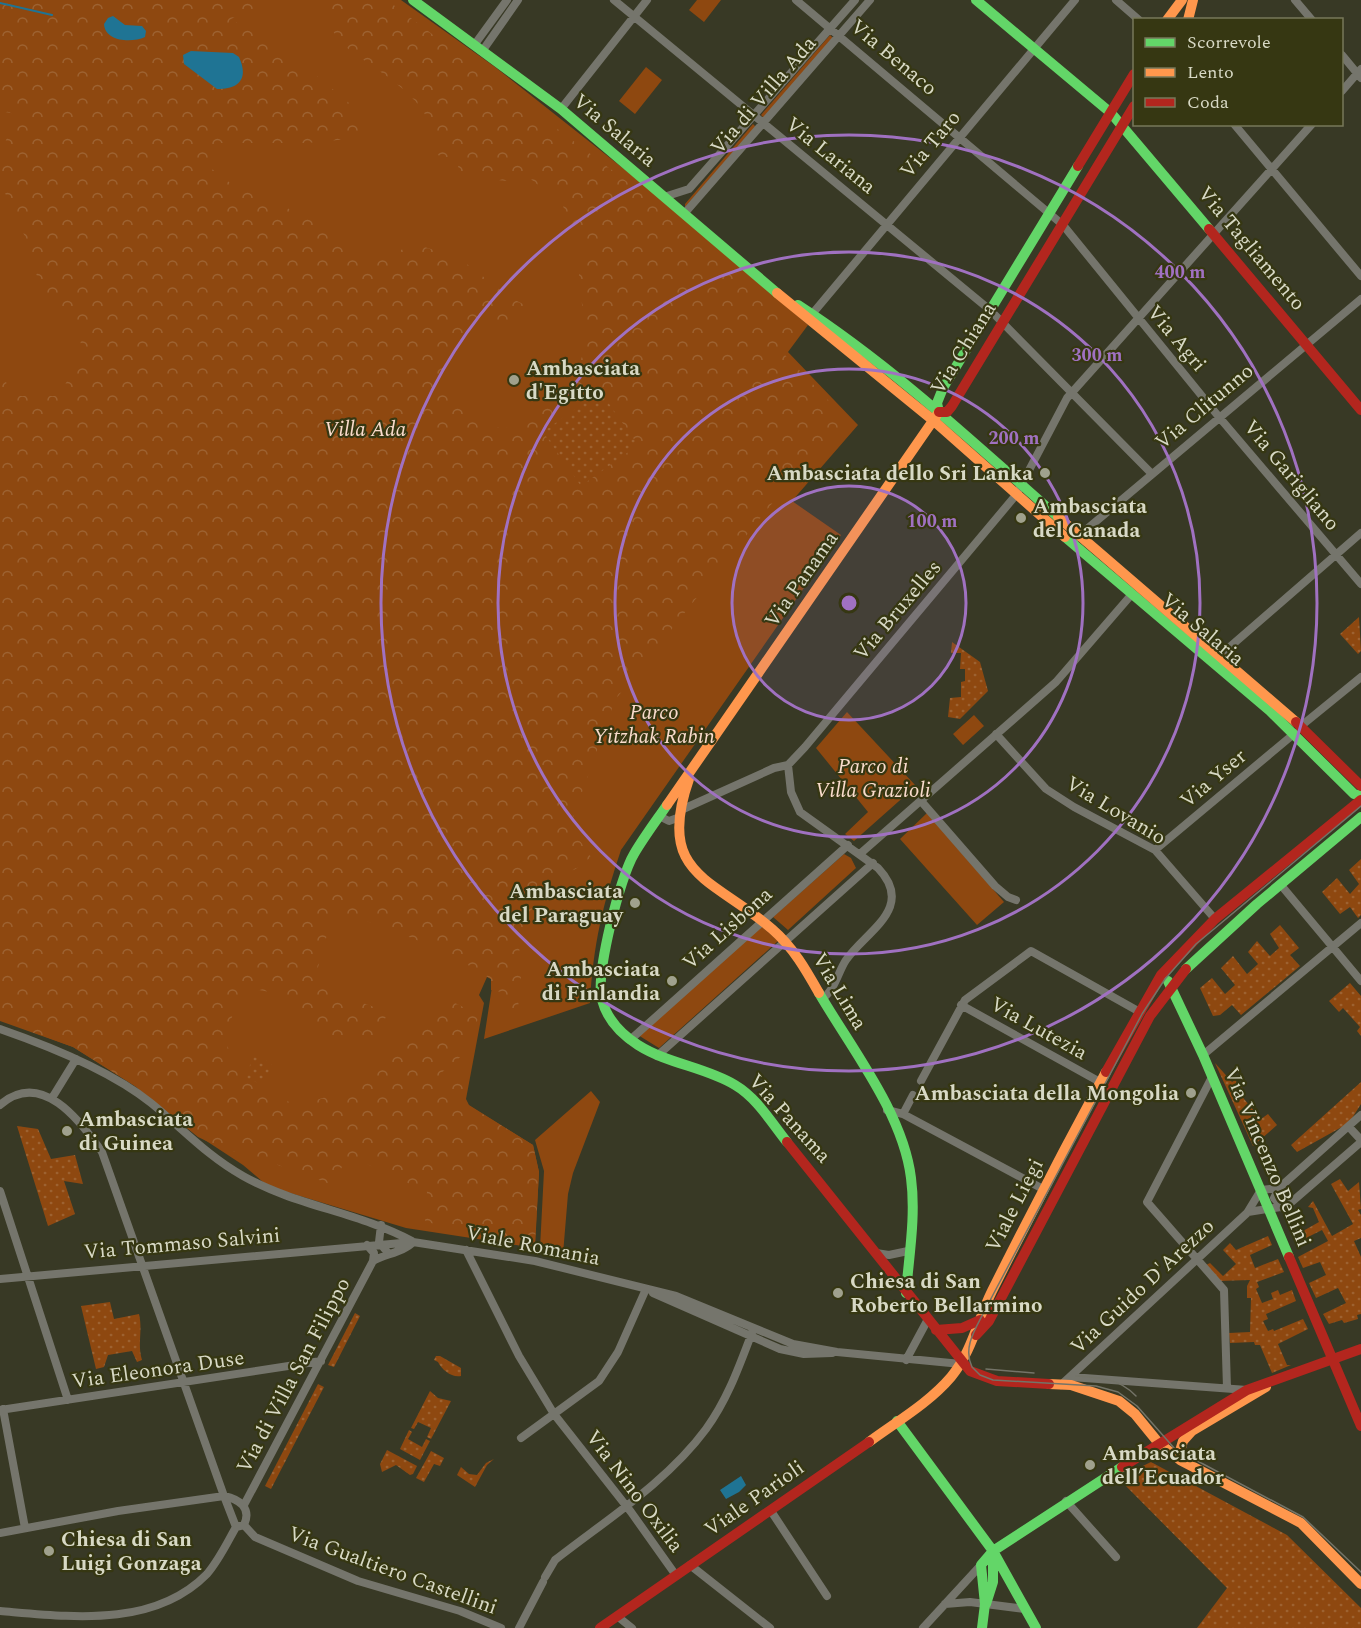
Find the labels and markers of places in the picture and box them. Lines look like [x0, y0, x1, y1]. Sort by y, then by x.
place label: Ambasciata d'Egitto [526, 353, 640, 409]
marker: Ambasciata d'Egitto [507, 373, 521, 387]
place label: Ambasciata dello Sri Lanka [767, 458, 1033, 490]
marker: Ambasciata dello Sri Lanka [1038, 466, 1052, 480]
place label: Ambasciata del Canada [1033, 491, 1147, 547]
marker: Ambasciata del Canada [1014, 511, 1028, 525]
centre of rings [839, 593, 859, 613]
place label: Ambasciata del Paraguay [499, 876, 624, 932]
marker: Ambasciata del Paraguay [628, 896, 642, 910]
place label: Ambasciata di Finlandia [542, 954, 660, 1010]
marker: Ambasciata di Finlandia [665, 974, 679, 988]
place label: Ambasciata della Mongolia [914, 1078, 1179, 1110]
marker: Ambasciata della Mongolia [1184, 1086, 1198, 1100]
place label: Ambasciata di Guinea [79, 1104, 193, 1160]
marker: Ambasciata di Guinea [60, 1124, 74, 1138]
place label: Chiesa di San Roberto Bellarmino [850, 1266, 1043, 1322]
marker: Chiesa di San Roberto Bellarmino [831, 1286, 845, 1300]
place label: Ambasciata dell’Ecuador [1102, 1438, 1224, 1494]
marker: Ambasciata dell’Ecuador [1083, 1458, 1097, 1472]
place label: Chiesa di San Luigi Gonzaga [61, 1524, 202, 1580]
marker: Chiesa di San Luigi Gonzaga [42, 1544, 56, 1558]

